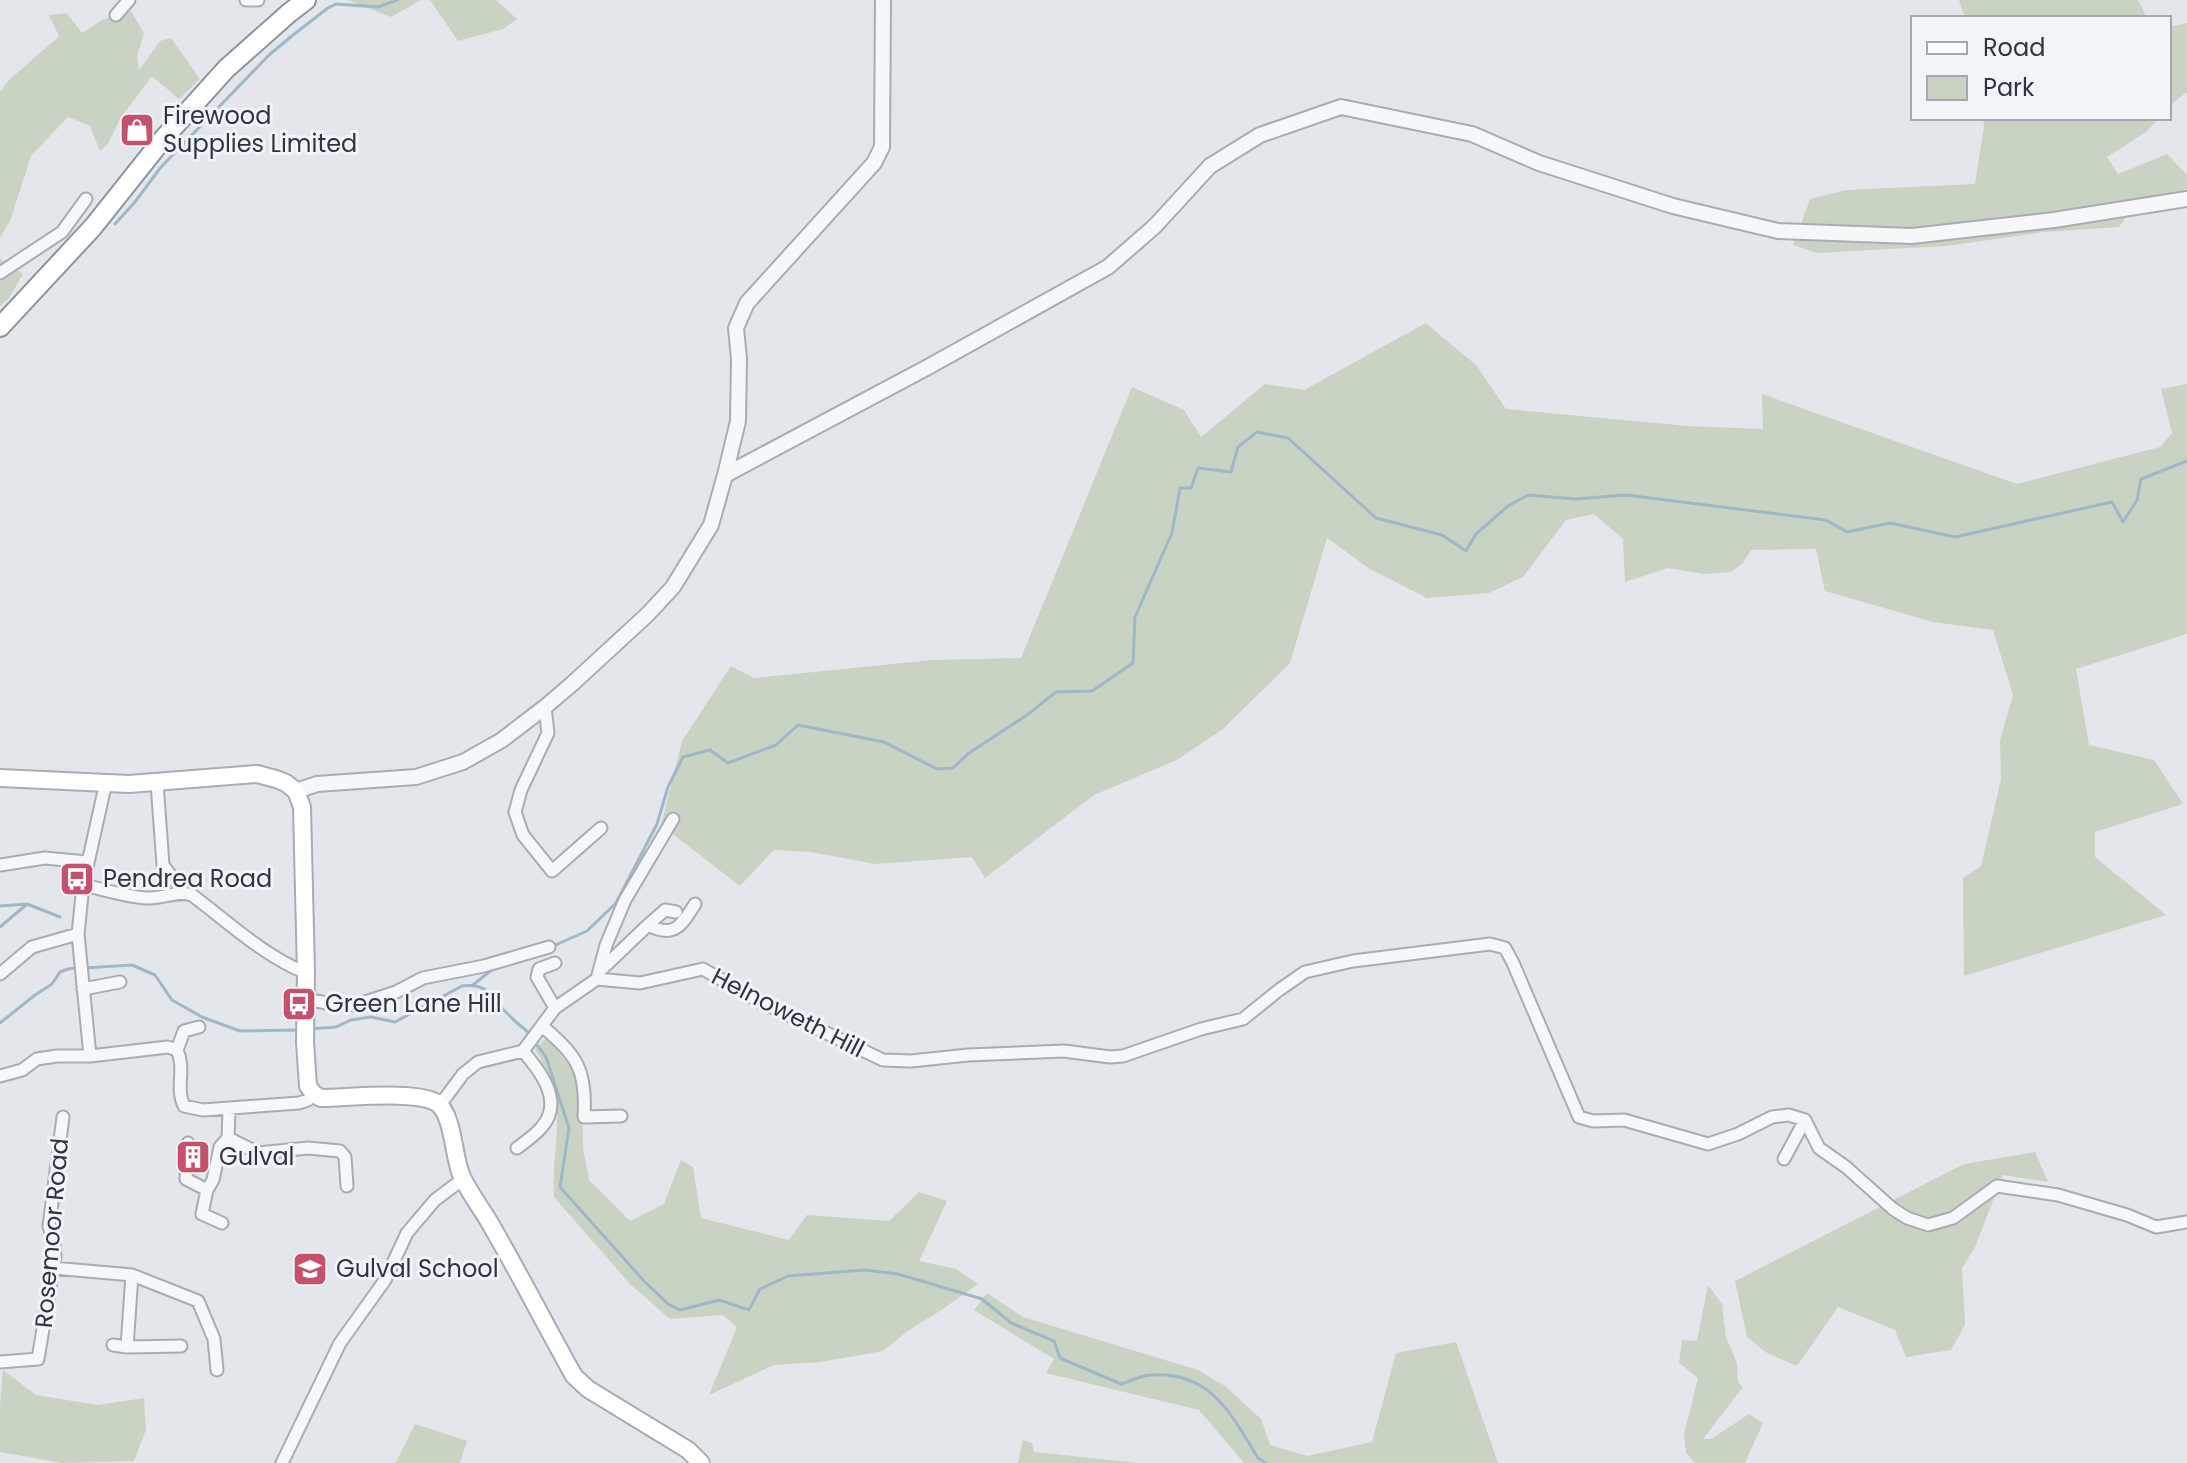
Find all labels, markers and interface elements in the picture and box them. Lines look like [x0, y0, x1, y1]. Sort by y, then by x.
legend [1911, 16, 2171, 120]
text: Road [1983, 31, 2045, 64]
text: Park [1983, 71, 2035, 104]
place label: Firewood Supplies Limited [163, 99, 357, 160]
shop icon: Firewood Supplies Limited [118, 111, 156, 149]
bus stop icon: Pendrea Road [58, 860, 96, 898]
place label: Pendrea Road [103, 862, 272, 895]
street label: Helnoweth Hill [706, 960, 870, 1065]
bus stop icon: Green Lane Hill [280, 985, 318, 1023]
place label: Green Lane Hill [325, 987, 502, 1020]
street label: Rosemoor Road [27, 1137, 76, 1329]
building icon: Gulval [174, 1138, 212, 1176]
place label: Gulval [219, 1140, 295, 1173]
school or university icon: Gulval School [291, 1250, 329, 1288]
place label: Gulval School [336, 1252, 499, 1285]

